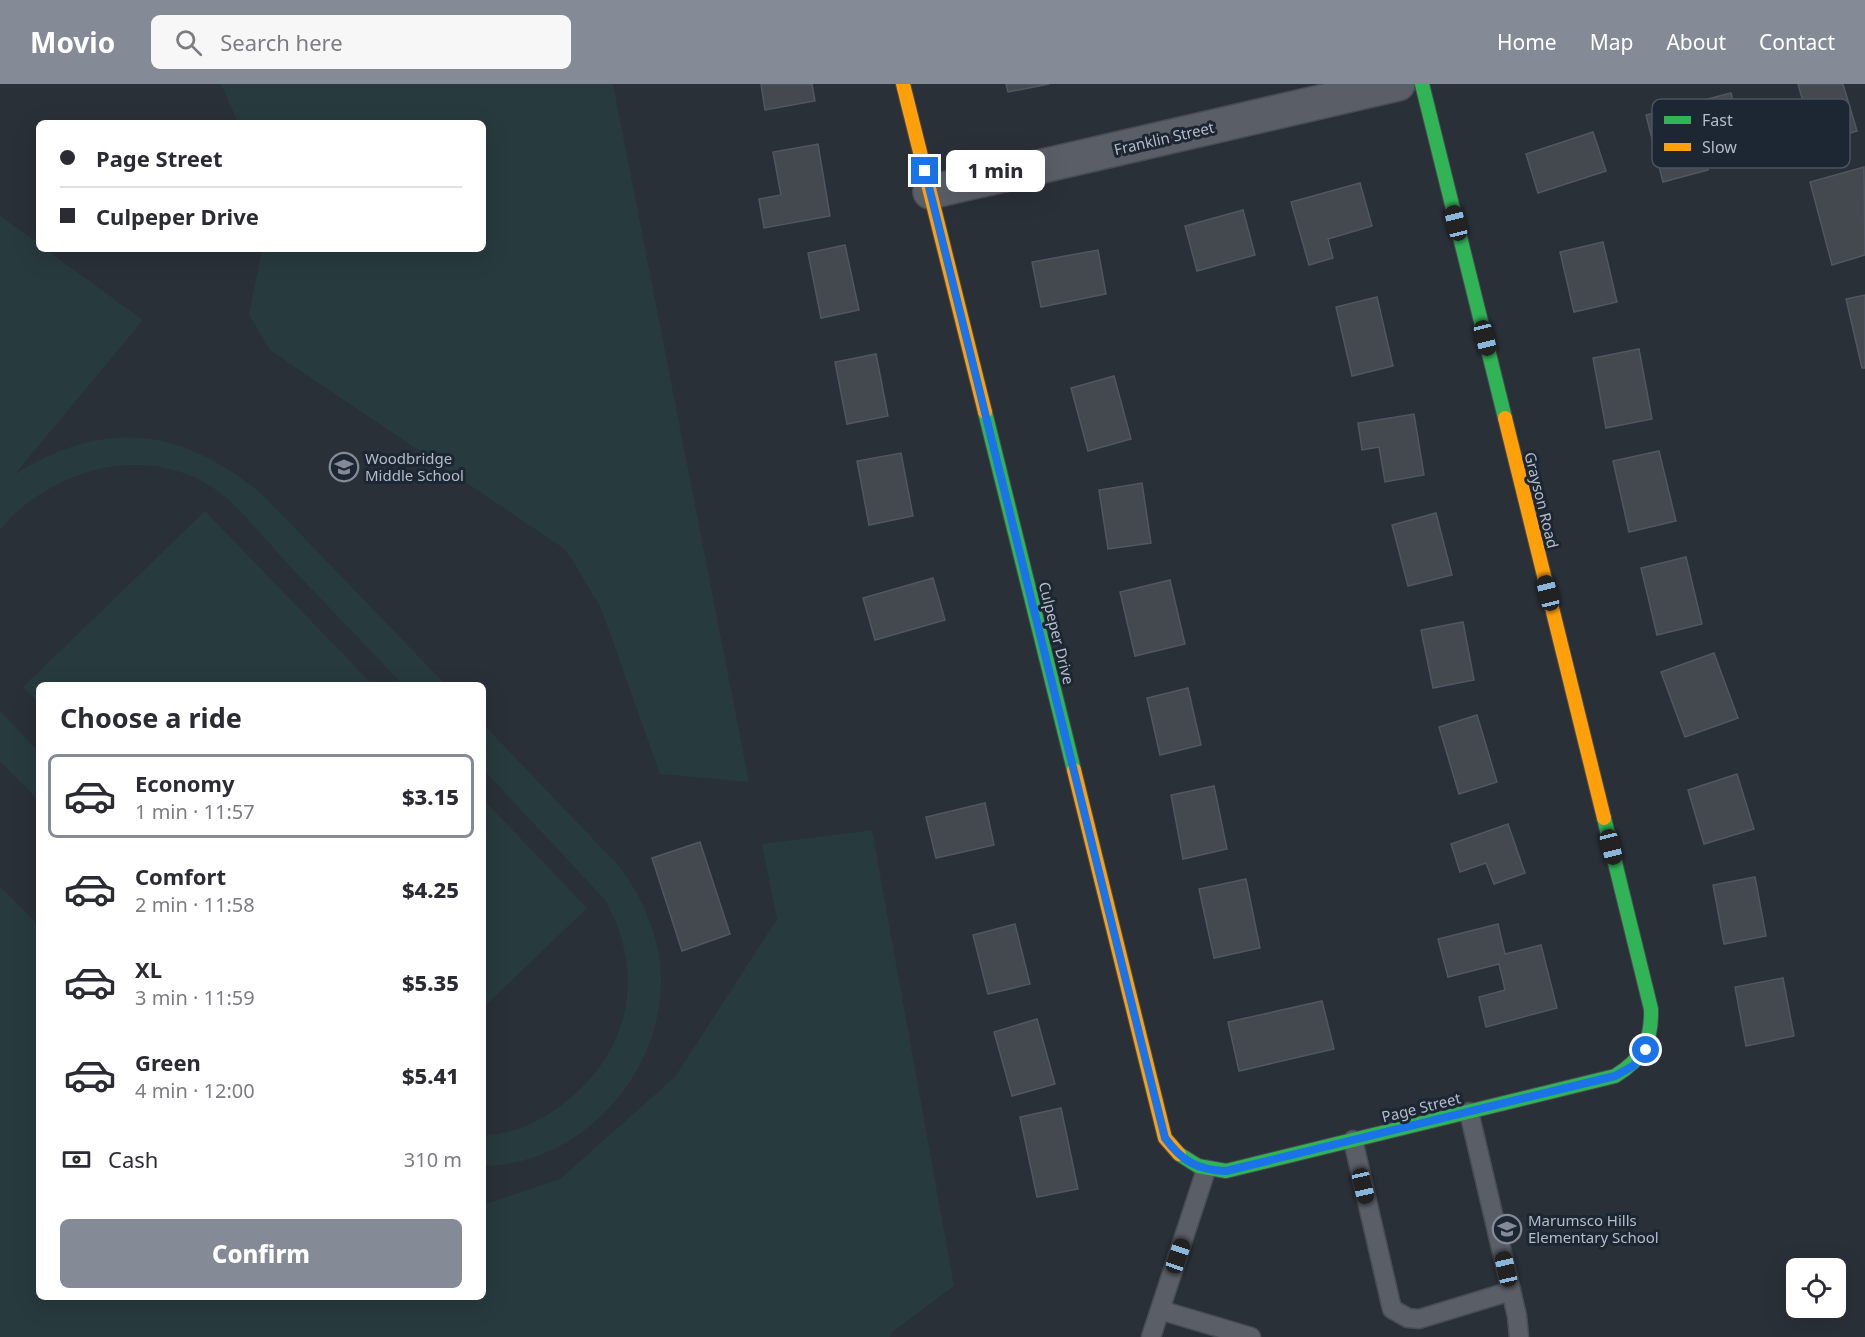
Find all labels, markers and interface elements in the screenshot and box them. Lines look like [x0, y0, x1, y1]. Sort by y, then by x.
search box [151, 15, 571, 69]
text: Movio [30, 23, 115, 61]
icon: search [172, 26, 205, 59]
text: Search here [220, 27, 343, 57]
text: Home [1497, 28, 1557, 56]
text: Map [1590, 28, 1633, 56]
text: About [1666, 28, 1726, 56]
text: Contact [1759, 28, 1835, 56]
legend [1652, 99, 1850, 168]
text: Fast [1702, 109, 1733, 131]
street label: Franklin Street [1112, 117, 1217, 159]
text: Slow [1702, 136, 1737, 158]
text: Page Street [96, 143, 222, 173]
callout: 1 min [946, 150, 1045, 192]
route end [911, 157, 938, 184]
text: 1 min [968, 157, 1023, 184]
text: Culpeper Drive [96, 201, 259, 231]
car [1443, 203, 1469, 243]
car [1472, 318, 1498, 358]
place label: Woodbridge Middle School [365, 448, 464, 485]
street label: Grayson Road [1520, 450, 1564, 550]
school or university icon: Woodbridge Middle School [328, 451, 360, 483]
car [1535, 573, 1561, 613]
street label: Culpeper Drive [1035, 580, 1079, 686]
text: Choose a ride [60, 699, 242, 736]
text: Economy [135, 768, 234, 798]
icon: car [63, 769, 117, 823]
text: $3.15 [402, 781, 459, 811]
text: 1 min · 11:57 [135, 798, 255, 825]
car [1598, 827, 1624, 867]
text: Comfort [135, 861, 226, 891]
icon: car [63, 862, 117, 916]
text: $4.25 [402, 874, 459, 904]
text: 2 min · 11:58 [135, 891, 255, 918]
text: XL [135, 954, 162, 984]
icon: car [63, 955, 117, 1009]
text: $5.35 [402, 967, 459, 997]
text: 3 min · 11:59 [135, 984, 255, 1011]
route start [1632, 1036, 1659, 1063]
text: Green [135, 1047, 201, 1077]
icon: car [63, 1048, 117, 1102]
text: $5.41 [402, 1060, 459, 1090]
text: 4 min · 12:00 [135, 1077, 255, 1104]
street label: Page Street [1379, 1087, 1463, 1126]
icon: cash [60, 1143, 93, 1176]
text: Cash [108, 1144, 158, 1174]
text: 310 m [404, 1146, 462, 1173]
car [1350, 1166, 1376, 1206]
place label: Marumsco Hills Elementary School [1528, 1210, 1659, 1247]
school or university icon: Marumsco Hills Elementary School [1491, 1213, 1523, 1245]
button: Confirm [60, 1219, 462, 1288]
car [1164, 1236, 1192, 1276]
car [1493, 1249, 1519, 1289]
map controls [1786, 1258, 1846, 1318]
button: locate [1786, 1258, 1846, 1318]

